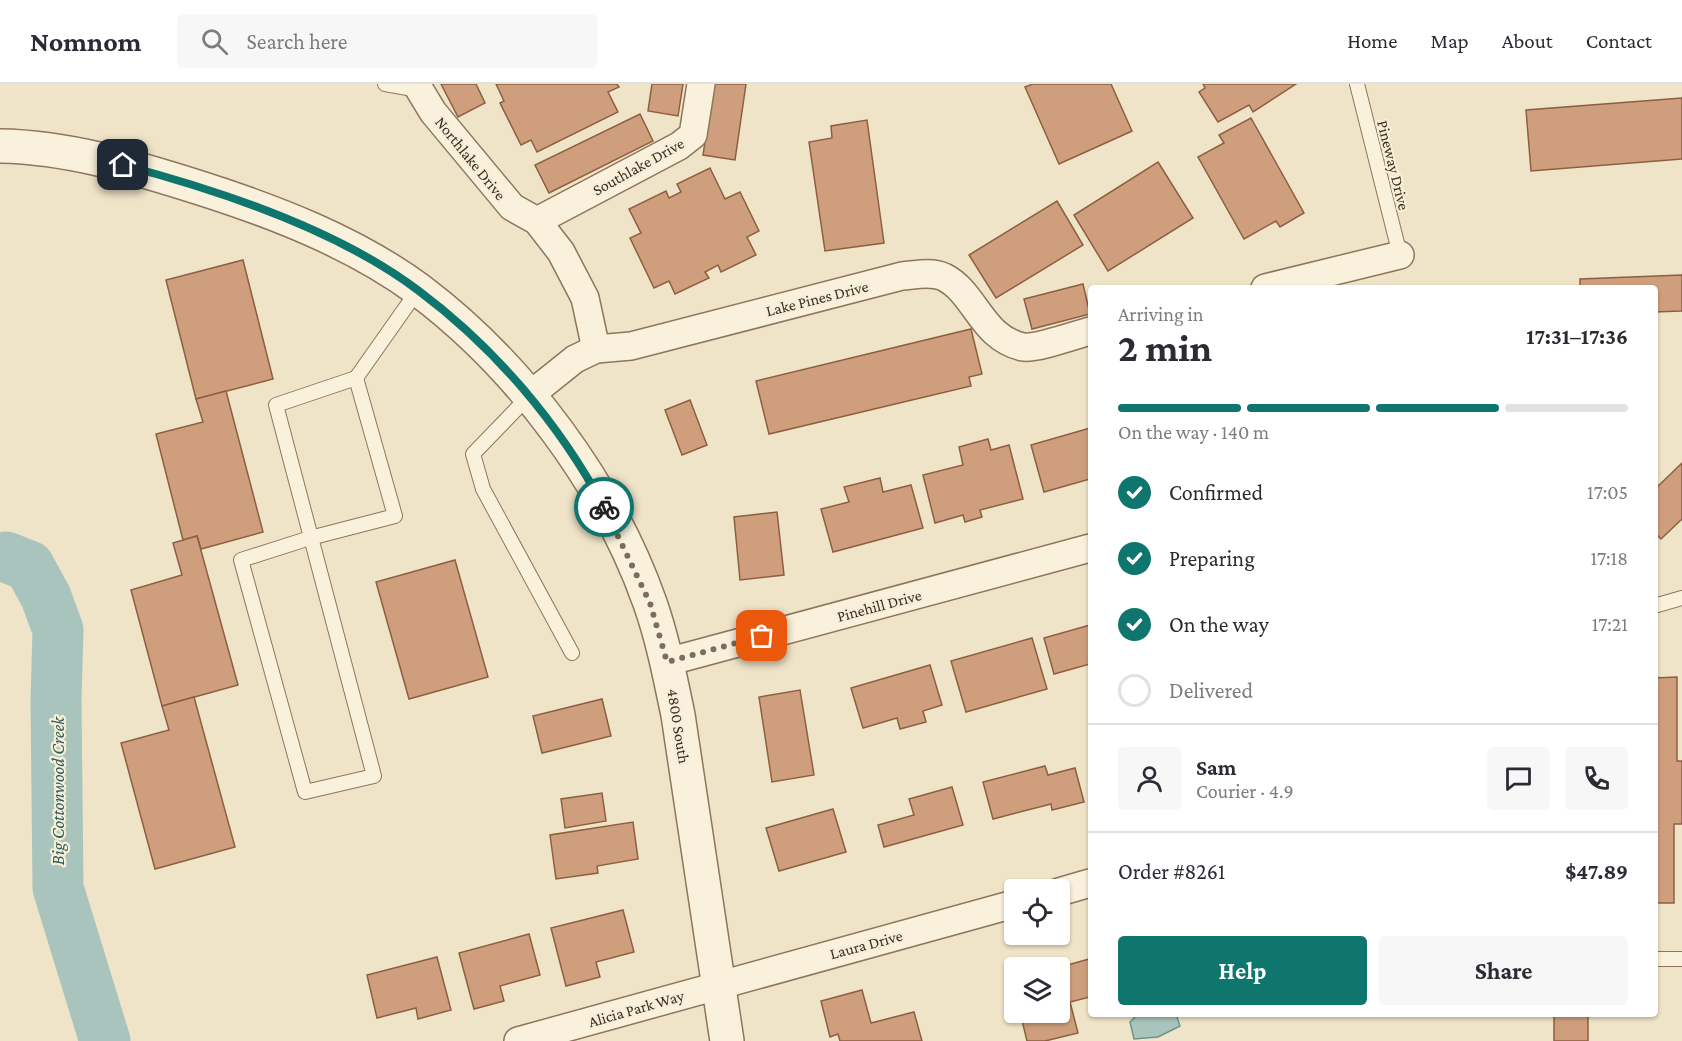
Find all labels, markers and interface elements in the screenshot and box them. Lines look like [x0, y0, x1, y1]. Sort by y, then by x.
search box [177, 14, 597, 68]
icon: search [198, 25, 231, 58]
text: Nomnom [30, 26, 141, 57]
text: Search here [246, 29, 347, 54]
text: Home [1347, 29, 1397, 53]
text: Map [1430, 29, 1469, 53]
text: About [1502, 29, 1553, 53]
text: Contact [1586, 29, 1652, 53]
street label: Northlake Drive [432, 113, 509, 203]
street label: Pineway Drive [1373, 118, 1413, 212]
street label: Southlake Drive [590, 134, 687, 199]
pin [97, 139, 148, 190]
icon: home [106, 148, 139, 181]
street label: Lake Pines Drive [764, 278, 870, 319]
text: Arriving in [1118, 303, 1203, 325]
text: 17:31–17:36 [1526, 324, 1628, 349]
text: 2 min [1118, 326, 1212, 369]
text: On the way · 140 m [1118, 421, 1269, 443]
icon: check [1118, 476, 1151, 509]
courier [574, 477, 634, 537]
text: Confirmed [1169, 480, 1263, 505]
text: 17:05 [1587, 481, 1628, 503]
icon: bike [588, 491, 621, 524]
icon: check [1118, 542, 1151, 575]
text: Preparing [1169, 546, 1255, 571]
text: 17:18 [1590, 547, 1628, 569]
street label: Pinehill Drive [835, 586, 923, 625]
icon: check [1118, 608, 1151, 641]
pin [736, 610, 787, 661]
text: On the way [1169, 612, 1269, 637]
text: 17:21 [1592, 613, 1628, 635]
icon: bag [745, 619, 778, 652]
text: Delivered [1169, 678, 1253, 703]
street label: 4800 South [664, 687, 693, 765]
water label: Big Cottonwood Creek [48, 716, 68, 865]
button: person [1118, 747, 1181, 810]
button: chat [1487, 747, 1550, 810]
button: phone [1565, 747, 1628, 810]
text: Sam [1196, 755, 1236, 780]
text: Courier · 4.9 [1196, 780, 1294, 802]
text: Order #8261 [1118, 859, 1225, 884]
text: $47.89 [1565, 859, 1628, 884]
map controls [1004, 879, 1070, 1023]
button: locate [1004, 879, 1070, 945]
street label: Laura Drive [828, 927, 904, 962]
button: Help [1118, 936, 1367, 1005]
button: Share [1379, 936, 1628, 1005]
button: layers [1004, 957, 1070, 1023]
street label: Alicia Park Way [586, 987, 687, 1031]

